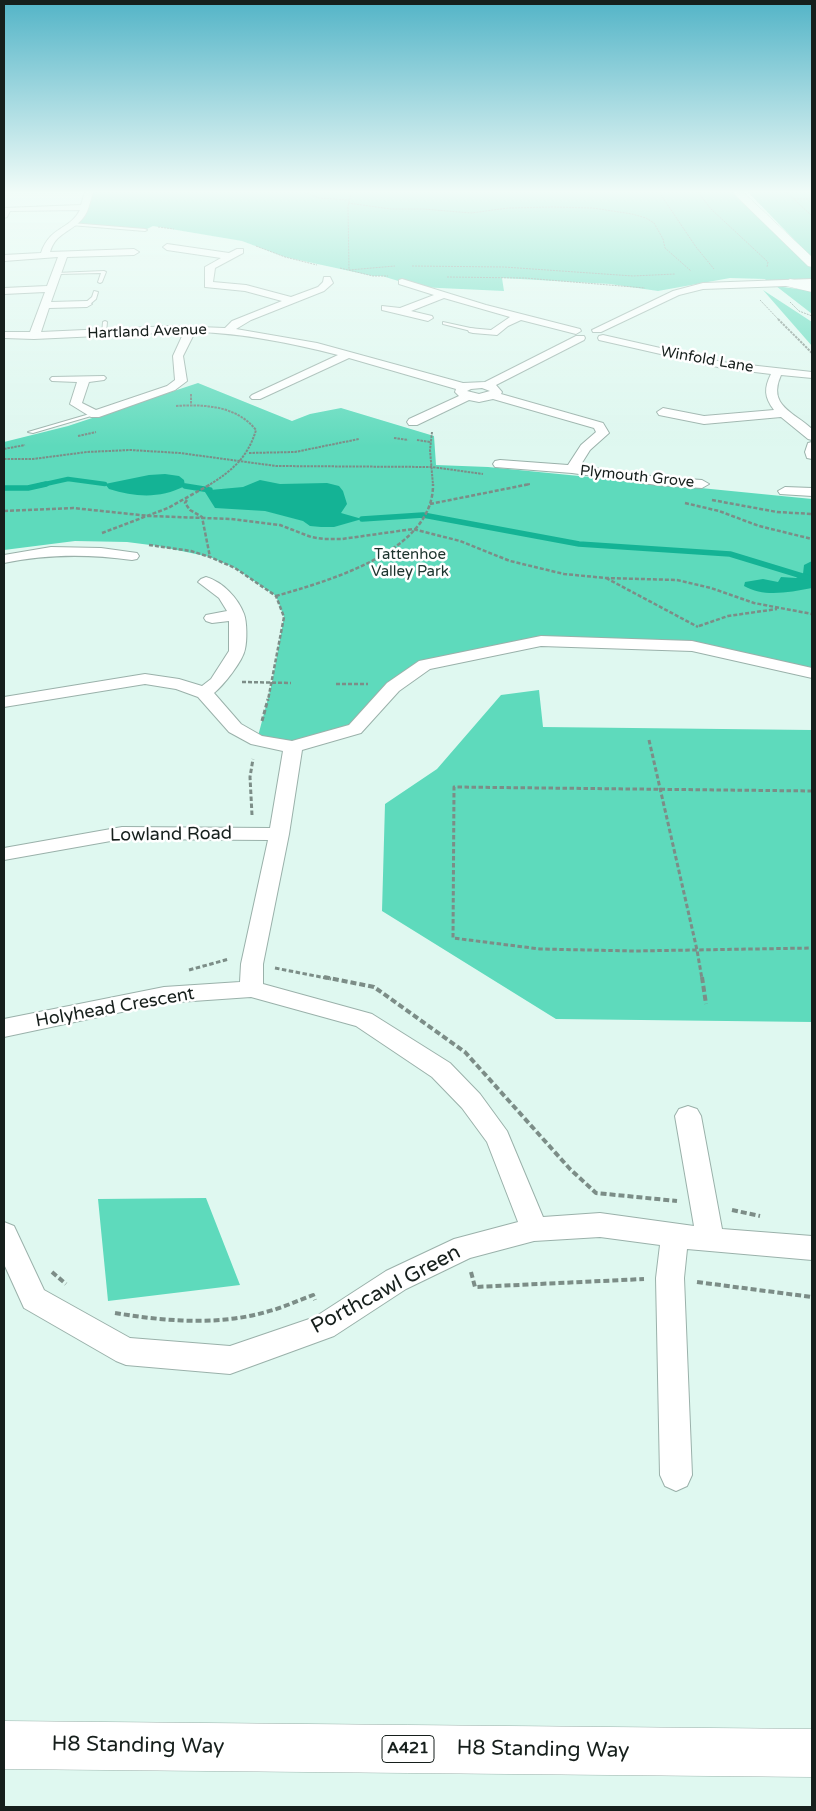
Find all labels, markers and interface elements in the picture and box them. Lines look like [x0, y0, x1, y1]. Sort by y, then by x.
street label: Hartland Avenue [87, 321, 207, 343]
street label: Winfold Lane [659, 343, 755, 377]
street label: Plymouth Grove [579, 462, 695, 492]
park label: Tattenhoe Valley Park [371, 546, 449, 581]
street label: Lowland Road [110, 823, 232, 847]
street label: Holyhead Crescent [34, 983, 196, 1033]
street label: Porthcawl Green [307, 1240, 465, 1340]
street label: H8 Standing Way [51, 1732, 225, 1760]
road number: A421 [382, 1736, 434, 1762]
street label: H8 Standing Way [456, 1736, 630, 1764]

